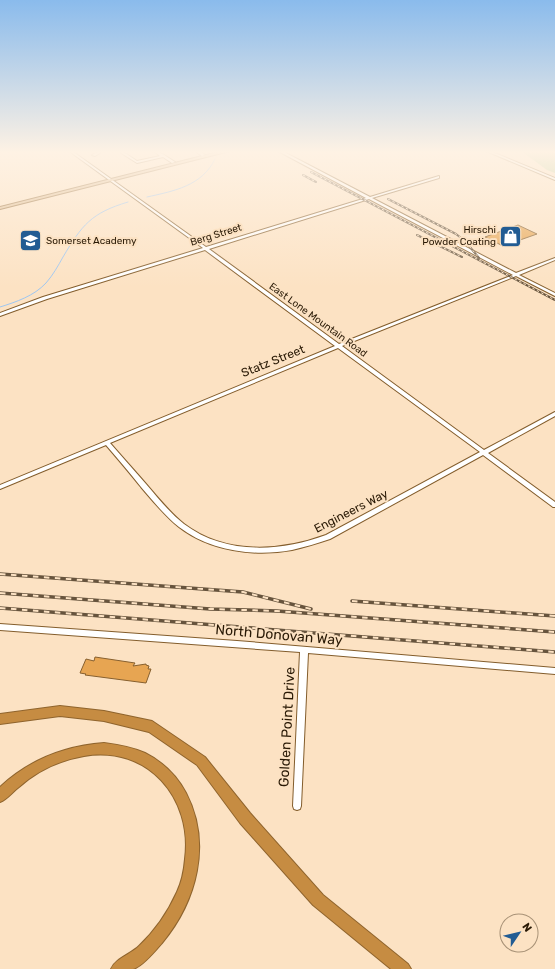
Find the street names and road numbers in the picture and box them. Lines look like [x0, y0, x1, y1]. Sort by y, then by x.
street label: Berg Street [189, 221, 243, 249]
street label: East Lone Mountain Road [267, 280, 369, 360]
street label: Statz Street [239, 342, 307, 380]
street label: Engineers Way [312, 486, 391, 536]
street label: North Donovan Way [215, 621, 344, 649]
street label: Golden Point Drive [275, 666, 299, 788]

